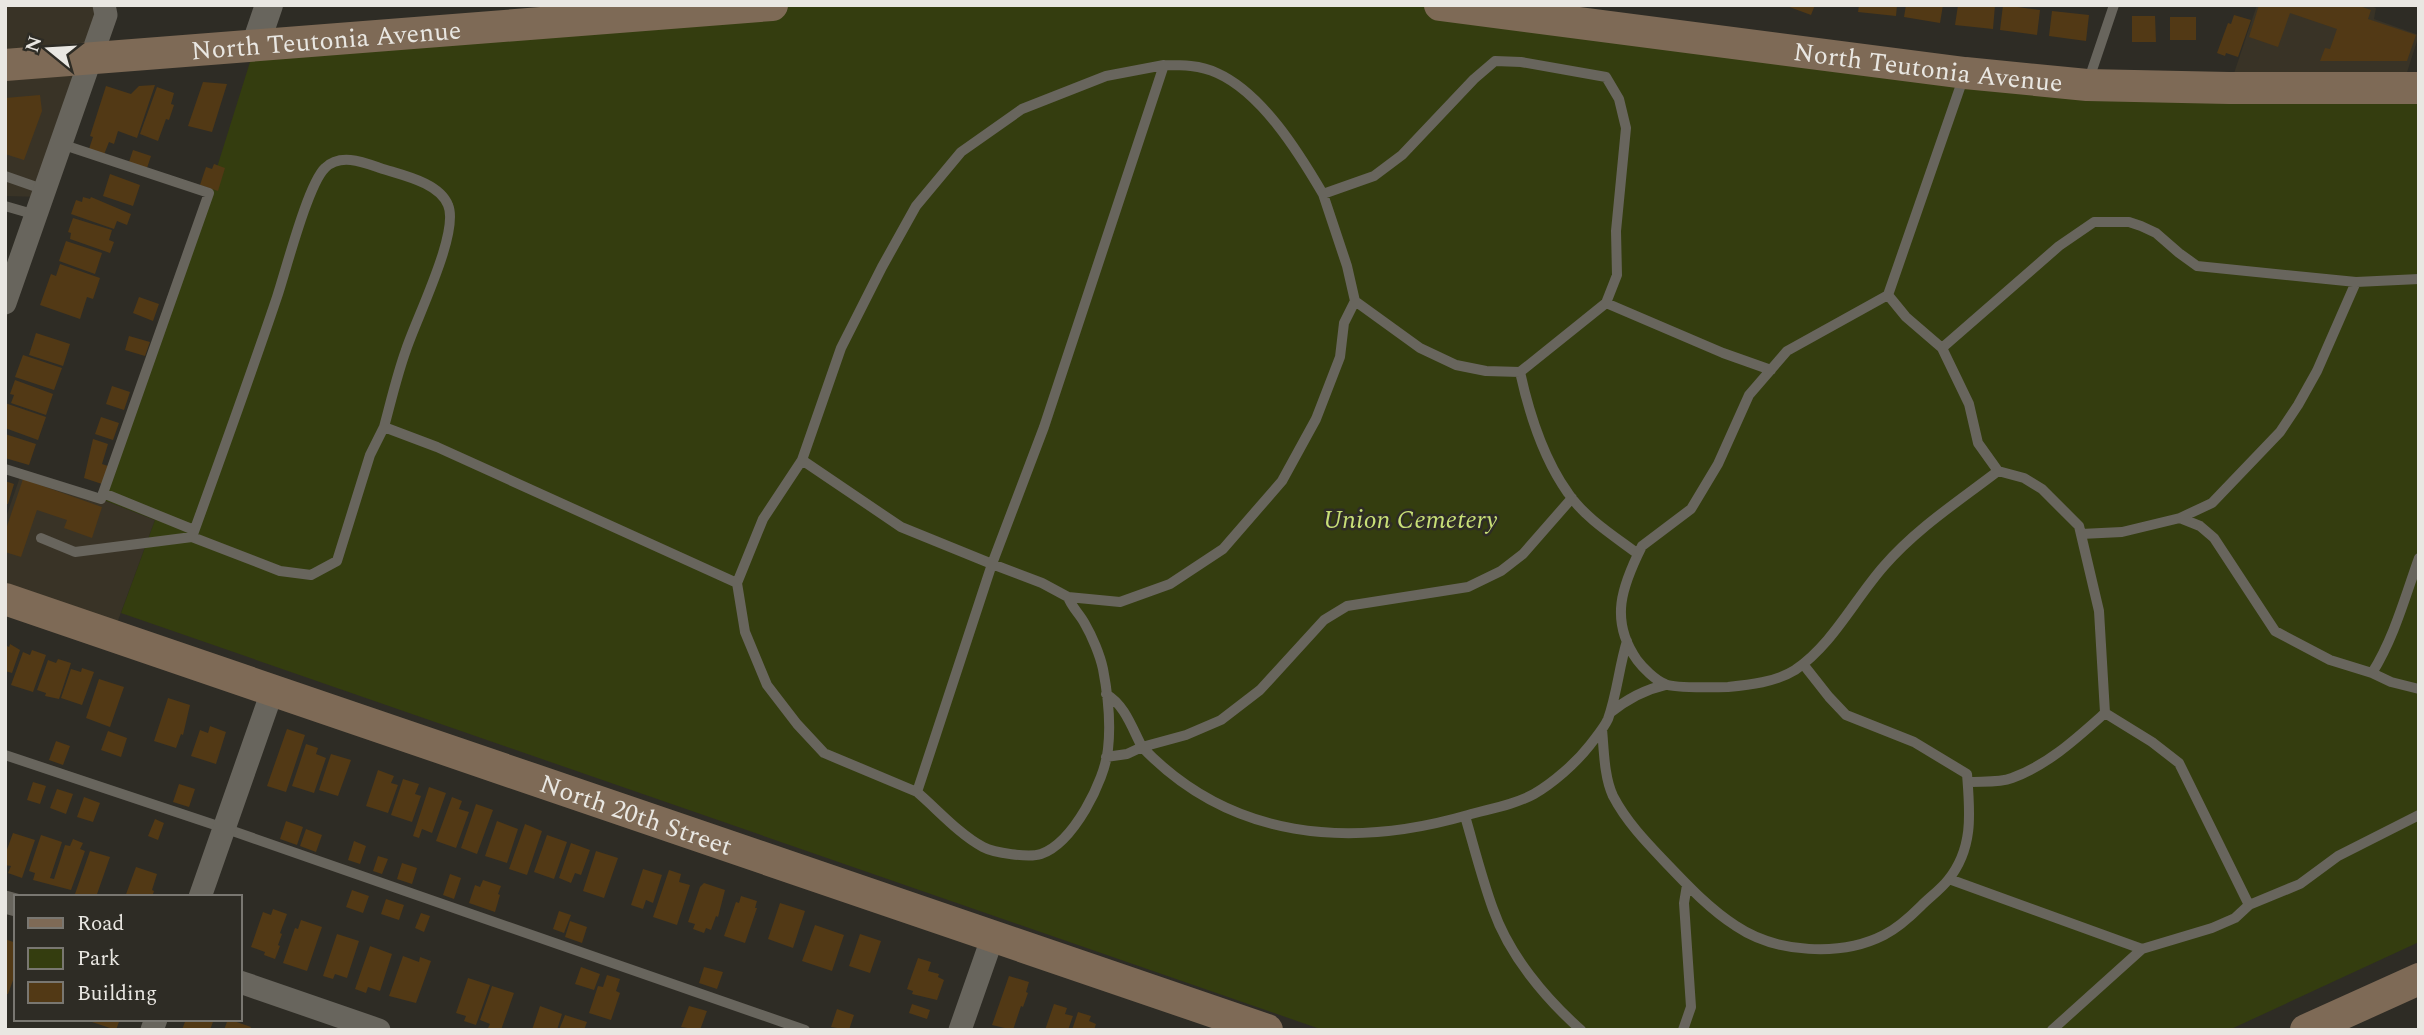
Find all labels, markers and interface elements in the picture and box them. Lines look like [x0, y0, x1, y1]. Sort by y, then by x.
street label: North Teutonia Avenue [189, 10, 463, 71]
north arrow [14, 14, 84, 84]
text: N [18, 32, 50, 56]
street label: North Teutonia Avenue [1791, 32, 2064, 104]
park label: Union Cemetery [1323, 500, 1498, 540]
street label: North 20th Street [534, 764, 738, 867]
legend [14, 895, 242, 1021]
text: Road [77, 908, 124, 940]
text: Park [77, 943, 121, 975]
text: Building [77, 978, 157, 1010]

